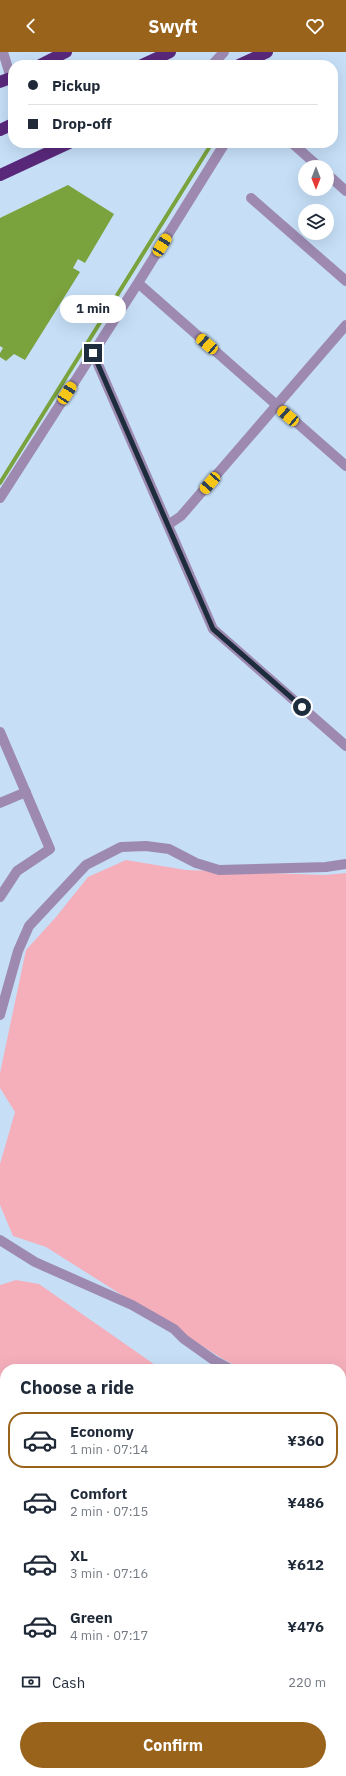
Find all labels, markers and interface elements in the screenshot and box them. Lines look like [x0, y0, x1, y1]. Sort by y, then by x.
icon: back [20, 15, 42, 37]
text: Swyft [148, 15, 198, 38]
icon: heart [304, 15, 326, 37]
text: Pickup [52, 76, 100, 95]
text: Drop-off [52, 114, 112, 133]
north arrow [298, 160, 334, 196]
map controls [298, 160, 334, 240]
button: layers [298, 204, 334, 240]
car [151, 232, 173, 258]
callout: 1 min [60, 295, 126, 323]
text: 1 min [76, 300, 110, 317]
car [194, 332, 220, 356]
route end [84, 344, 102, 362]
car [55, 380, 79, 406]
car [275, 404, 301, 428]
car [198, 470, 222, 496]
route start [293, 698, 311, 716]
text: Choose a ride [20, 1376, 134, 1399]
icon: car [22, 1422, 58, 1458]
text: Economy [70, 1422, 134, 1441]
text: ¥360 [287, 1431, 324, 1450]
text: 1 min · 07:14 [70, 1441, 148, 1458]
icon: car [22, 1484, 58, 1520]
text: Comfort [70, 1484, 127, 1503]
text: ¥486 [287, 1493, 324, 1512]
text: 2 min · 07:15 [70, 1503, 148, 1520]
icon: car [22, 1546, 58, 1582]
text: XL [70, 1546, 88, 1565]
text: ¥612 [287, 1555, 324, 1574]
text: 3 min · 07:16 [70, 1565, 148, 1582]
icon: car [22, 1608, 58, 1644]
text: Green [70, 1608, 113, 1627]
text: ¥476 [287, 1617, 324, 1636]
text: 4 min · 07:17 [70, 1627, 148, 1644]
icon: cash [20, 1671, 42, 1693]
text: Cash [52, 1673, 85, 1692]
text: 220 m [288, 1674, 326, 1691]
button: Confirm [20, 1722, 326, 1768]

